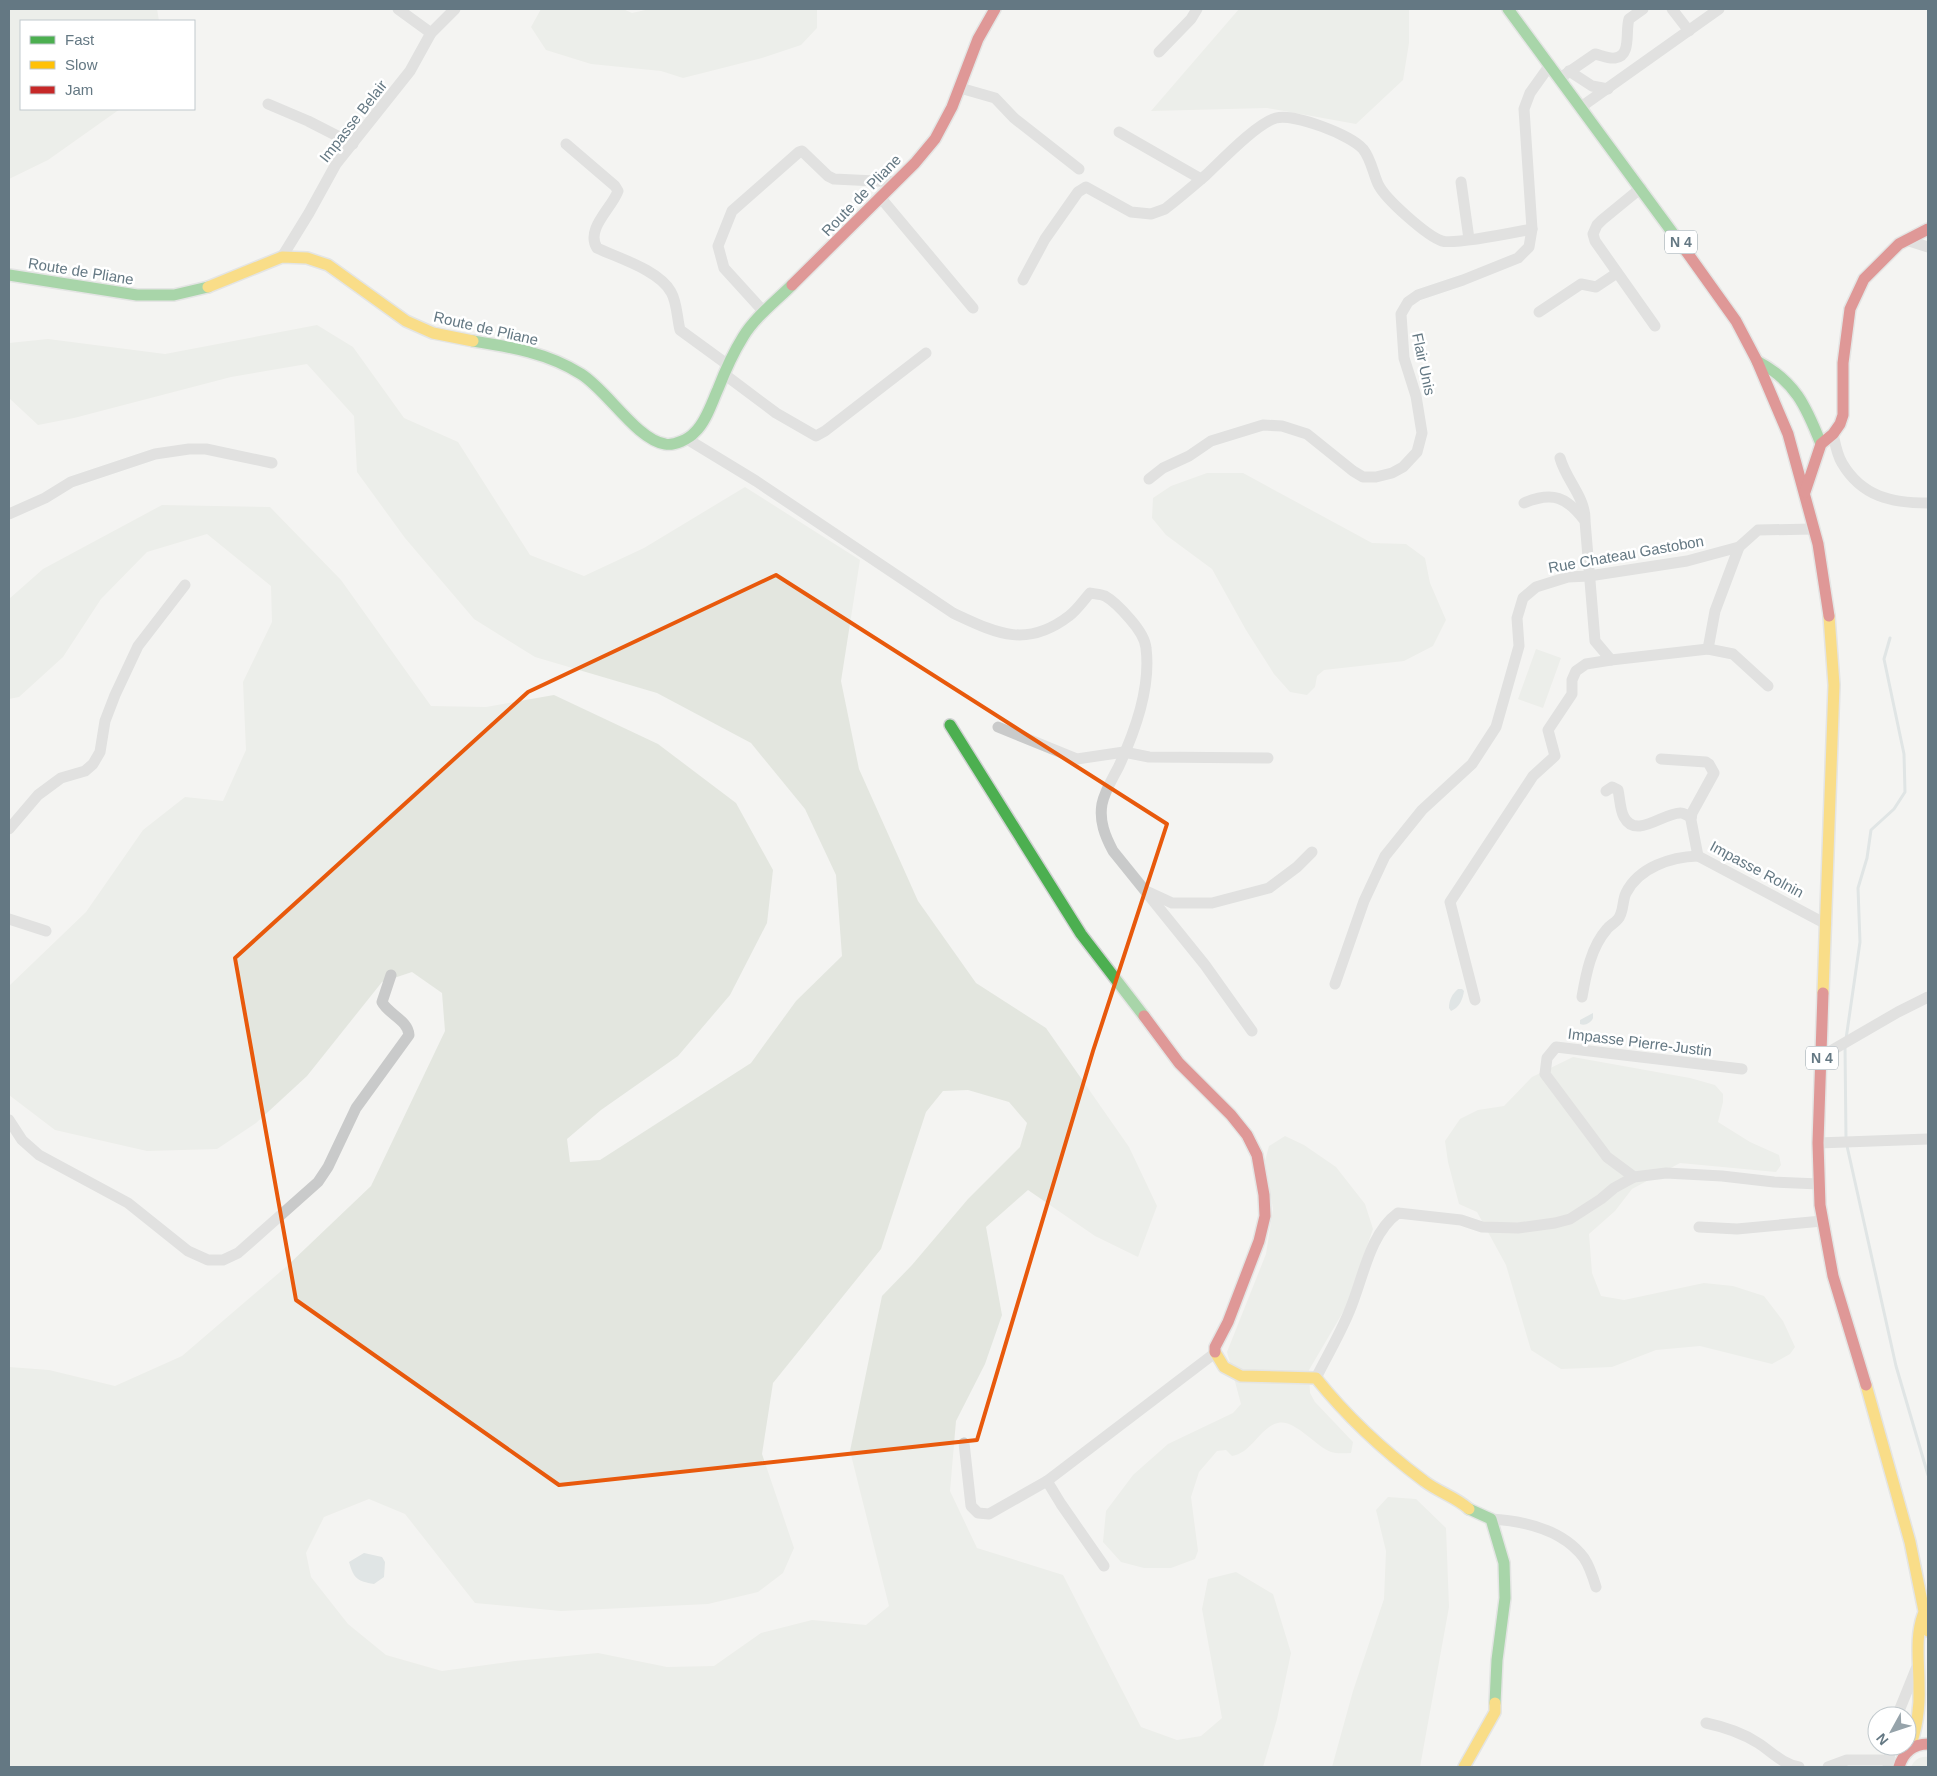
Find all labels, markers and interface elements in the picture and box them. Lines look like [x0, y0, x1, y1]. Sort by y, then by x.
legend [20, 20, 195, 110]
text: Fast [65, 31, 95, 48]
text: Slow [65, 56, 98, 73]
street label: Impasse Belair [316, 77, 390, 165]
text: Jam [65, 81, 93, 98]
street label: Route de Pliane [818, 151, 904, 239]
road number: N 4 [1665, 230, 1697, 253]
street label: Route de Pliane [27, 254, 135, 288]
street label: Route de Pliane [432, 308, 540, 348]
street label: Flair Unis [1409, 331, 1439, 397]
street label: Rue Chateau Gastobon [1547, 532, 1705, 576]
street label: Impasse Rolnin [1707, 837, 1807, 901]
street label: Impasse Pierre-Justin [1567, 1025, 1713, 1059]
road number: N 4 [1806, 1046, 1838, 1070]
north arrow [1867, 1706, 1917, 1756]
text: N [1873, 1730, 1891, 1748]

